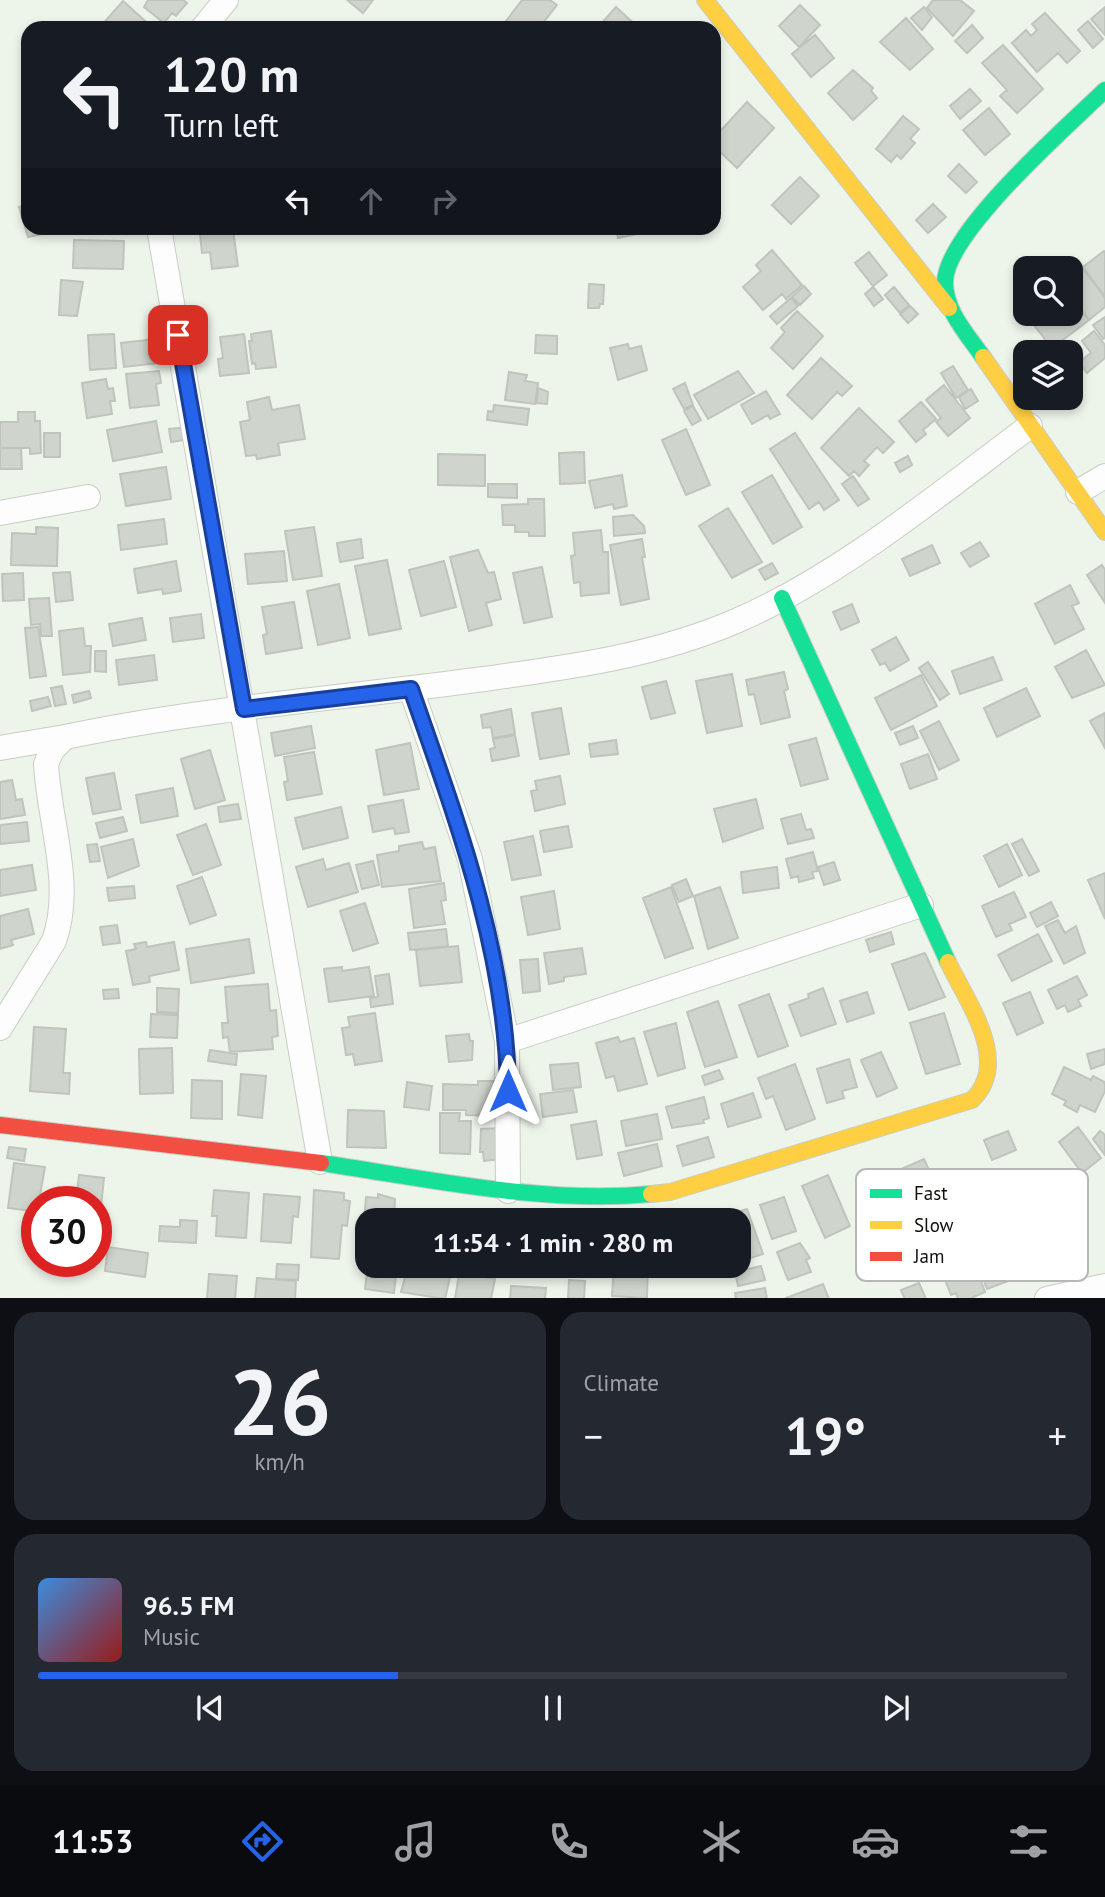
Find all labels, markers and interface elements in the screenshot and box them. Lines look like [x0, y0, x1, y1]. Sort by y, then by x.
text: 120 m [164, 42, 299, 106]
icon: left [49, 49, 140, 140]
text: Turn left [164, 104, 279, 146]
icon: left [279, 182, 317, 220]
icon: ahead [352, 182, 390, 220]
icon: right [425, 182, 463, 220]
map controls [1013, 256, 1083, 410]
button: search [1013, 256, 1083, 326]
pin [148, 305, 208, 365]
icon: arrive [159, 316, 197, 354]
button: layers [1013, 340, 1083, 410]
position arrow [471, 1054, 545, 1128]
legend [856, 1169, 1088, 1281]
text: Fast [914, 1181, 948, 1205]
speed limit sign: 30 [21, 1186, 112, 1277]
text: Slow [914, 1213, 954, 1237]
text: 11:54 · 1 min · 280 m [433, 1226, 673, 1259]
text: Jam [913, 1244, 944, 1268]
text: 26 [228, 1342, 331, 1460]
text: Climate [584, 1368, 659, 1397]
text: 19° [784, 1402, 866, 1469]
text: − [584, 1411, 603, 1460]
text: + [1048, 1411, 1067, 1460]
text: km/h [255, 1447, 305, 1476]
text: 96.5 FM [143, 1589, 234, 1622]
text: Music [143, 1622, 200, 1651]
icon: previous [191, 1689, 229, 1727]
icon: pause [534, 1689, 572, 1727]
icon: next [877, 1689, 915, 1727]
icon: directions [238, 1817, 287, 1866]
icon: music [391, 1817, 440, 1866]
icon: phone [544, 1817, 593, 1866]
icon: climate [697, 1817, 746, 1866]
icon: car [851, 1817, 900, 1866]
icon: filters [1004, 1817, 1053, 1866]
text: 11:53 [52, 1820, 133, 1862]

